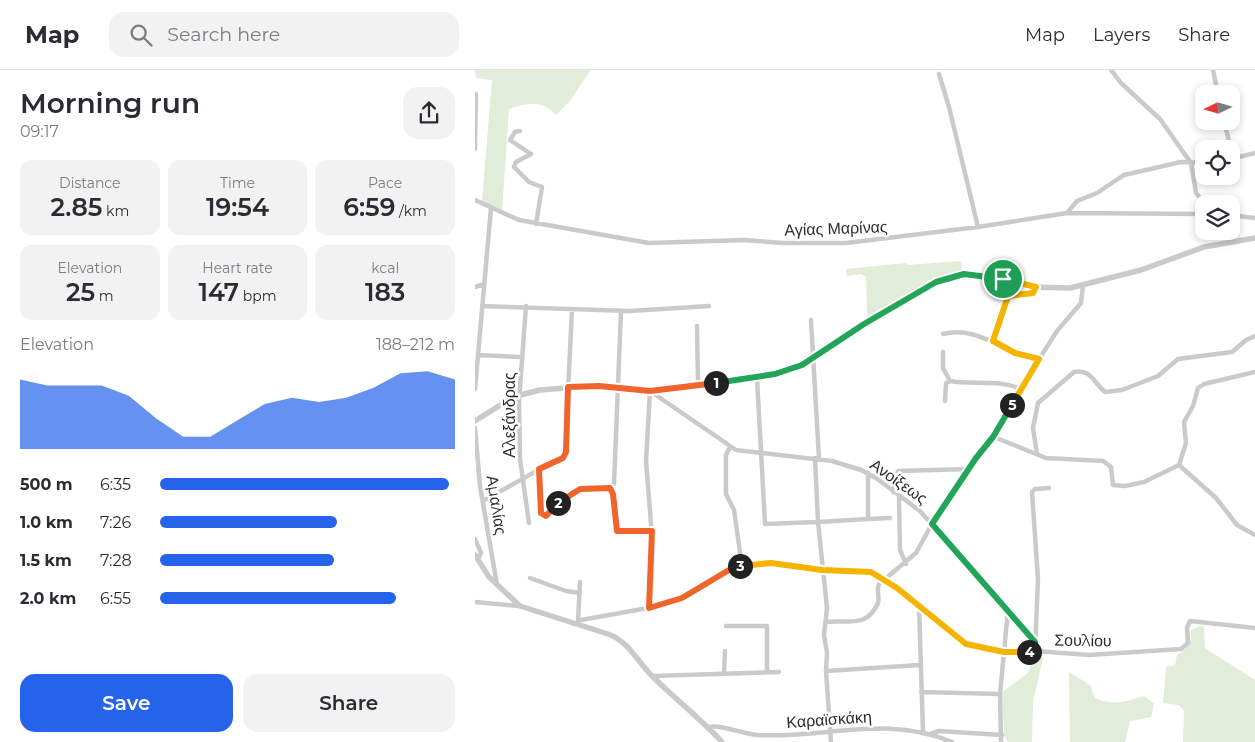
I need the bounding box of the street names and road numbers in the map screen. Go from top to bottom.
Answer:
street label: Αγίας Μαρίνας [784,217,888,240]
street label: Αλεξάνδρας [500,372,519,458]
street label: Ανοίξεως [867,455,931,508]
street label: Αμαλίας [482,474,511,536]
street label: Σουλίου [1054,631,1112,650]
street label: Καραϊσκάκη [786,707,872,732]

